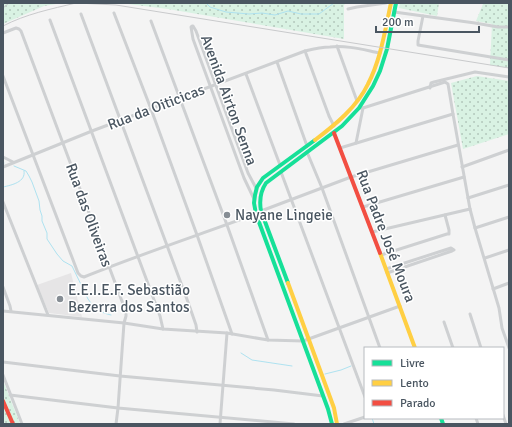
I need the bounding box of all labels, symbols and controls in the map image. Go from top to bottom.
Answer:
scale bar [376,8,479,34]
text: 200 m [382,15,414,30]
street label: Avenida Airton Senna [197,32,261,168]
street label: Rua da Oiticicas [105,80,207,134]
street label: Rua das Oliveiras [62,161,116,270]
street label: Rua Padre José Moura [352,167,420,305]
place label: Nayane Lingeie [235,206,333,224]
marker: Nayane Lingeie [222,210,232,220]
place label: E.E.I.E.F. Sebastião Bezerra dos Santos [68,281,190,316]
marker: E.E.I.E.F. Sebastião Bezerra dos Santos [55,294,65,304]
legend [364,347,504,419]
text: Livre [400,356,425,371]
text: Lento [400,376,429,391]
text: Parado [400,396,436,411]

